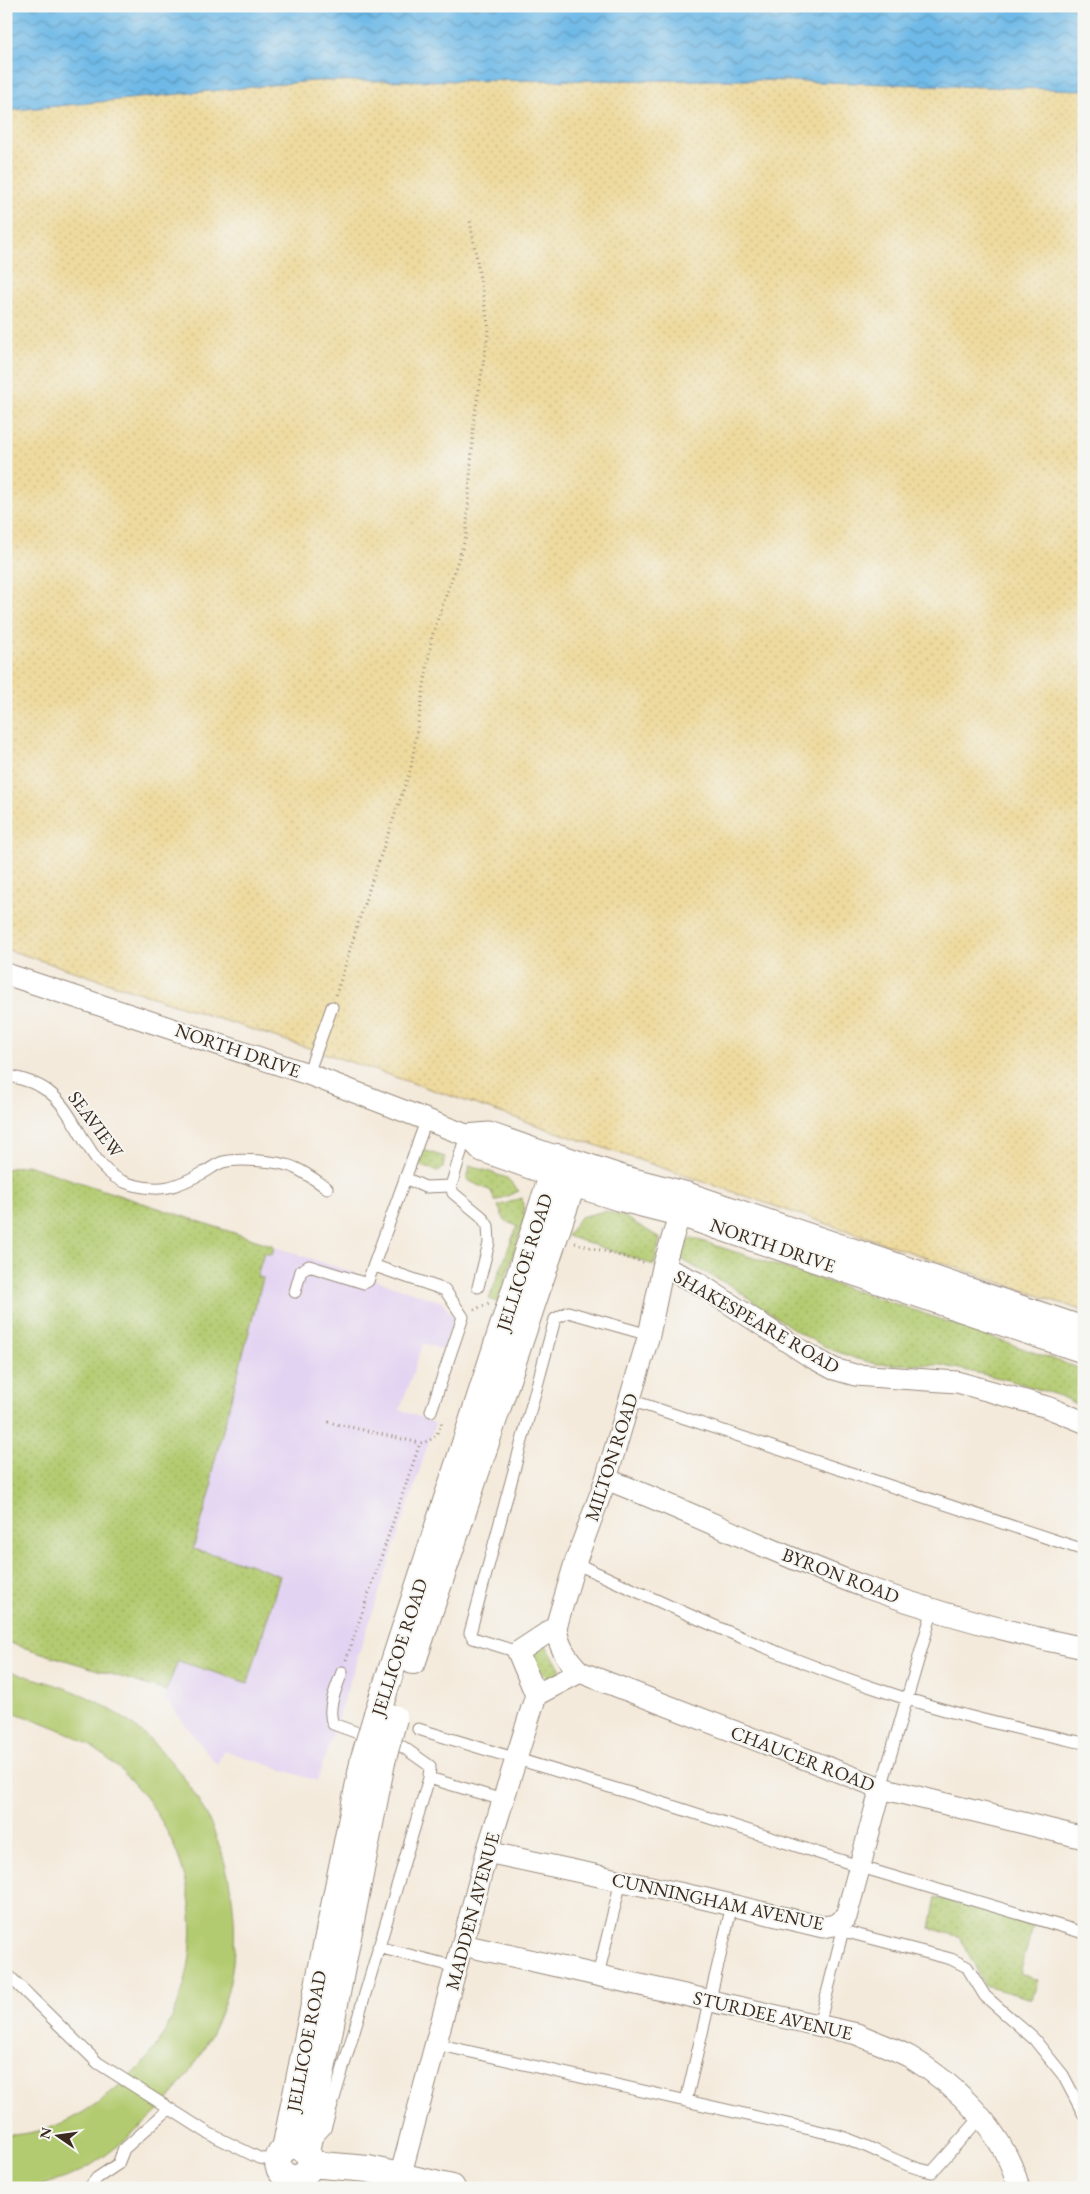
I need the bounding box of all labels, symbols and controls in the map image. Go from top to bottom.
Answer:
street label: NORTH DRIVE [172,1017,304,1084]
street label: SEAVIEW [62,1086,129,1163]
street label: JELLICOE ROAD [490,1190,559,1336]
street label: NORTH DRIVE [707,1212,839,1279]
street label: SHAKESPEARE ROAD [669,1264,844,1379]
street label: MILTON ROAD [579,1390,644,1524]
street label: BYRON ROAD [779,1542,903,1609]
street label: JELLICOE ROAD [365,1575,434,1721]
street label: CHAUCER ROAD [727,1719,879,1797]
street label: MADDEN AVENUE [439,1829,506,1993]
street label: CUNNINGHAM AVENUE [610,1867,826,1936]
street label: JELLICOE ROAD [280,1968,332,2116]
street label: STURDEE AVENUE [691,1985,855,2046]
north arrow [32,2112,82,2162]
text: N [35,2125,56,2141]

